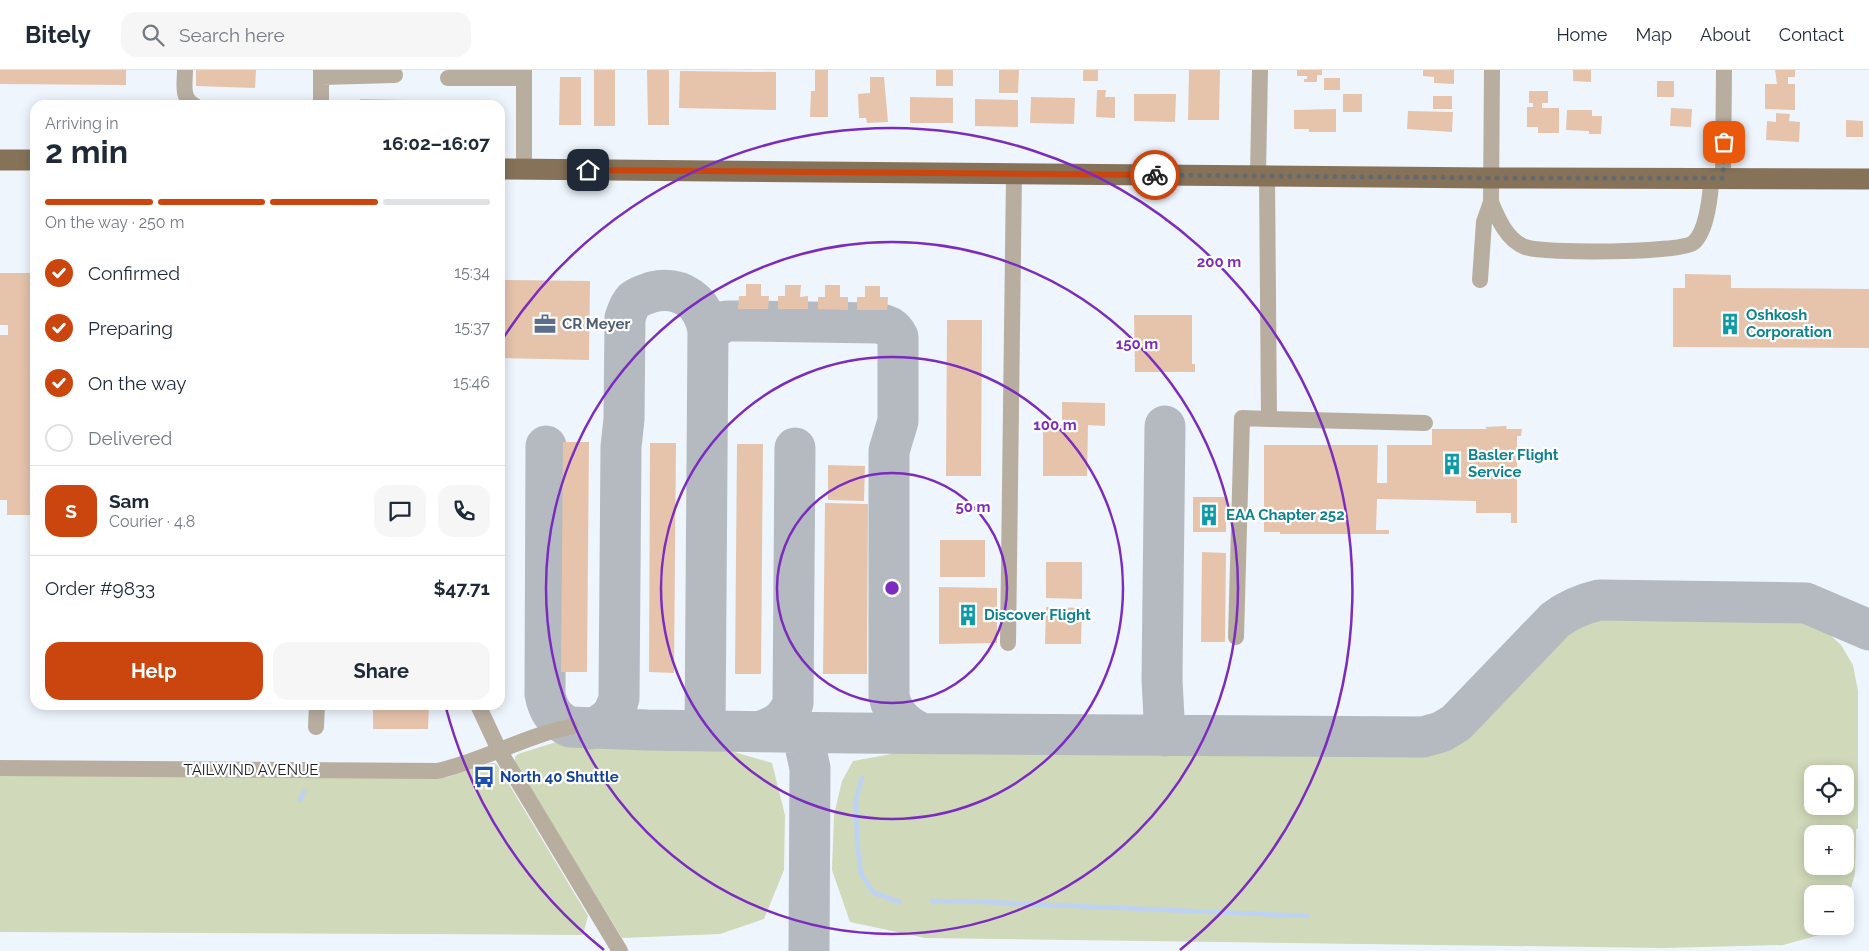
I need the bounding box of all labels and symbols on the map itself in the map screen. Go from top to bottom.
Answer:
pin [1703,121,1745,163]
pin [567,149,609,191]
courier [1130,150,1180,200]
text: 200 m [1197,253,1241,271]
place label: Oshkosh Corporation [1746,306,1832,341]
office icon: CR Meyer [532,311,558,337]
building icon: Oshkosh Corporation [1717,311,1743,337]
place label: CR Meyer [562,315,630,333]
text: 150 m [1116,335,1158,353]
text: 100 m [1033,416,1077,434]
place label: Basler Flight Service [1468,446,1559,481]
building icon: Basler Flight Service [1439,451,1465,477]
text: 50 m [955,498,991,516]
building icon: EAA Chapter 252 [1196,502,1222,528]
place label: EAA Chapter 252 [1226,506,1345,524]
centre of rings [883,579,901,597]
building icon: Discover Flight [955,602,981,628]
place label: Discover Flight [984,606,1091,624]
street label: TAILWIND AVENUE [184,761,318,779]
bus stop icon: North 40 Shuttle [471,764,497,790]
place label: North 40 Shuttle [500,768,619,786]

